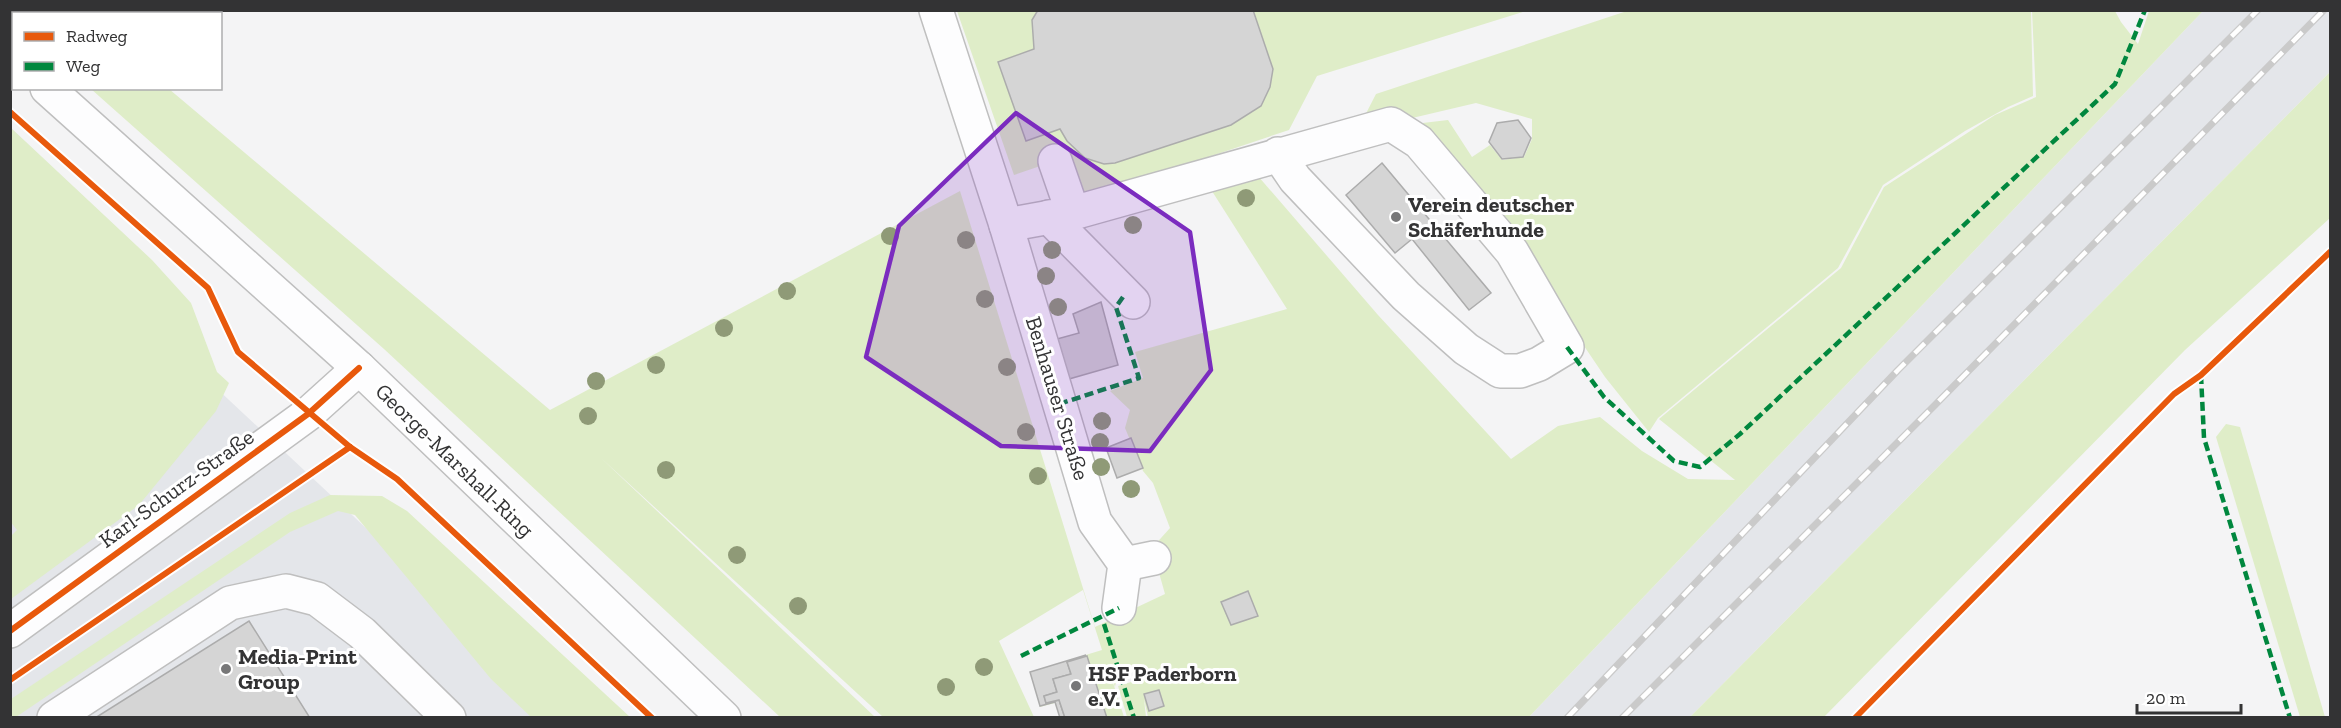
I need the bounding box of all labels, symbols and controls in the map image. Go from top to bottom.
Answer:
legend [12,12,222,90]
text: Radweg [66,25,128,47]
text: Weg [66,55,100,77]
place label: Verein deutscher Schäferhunde [1408,191,1575,243]
marker: Verein deutscher Schäferhunde [1389,210,1403,224]
street label: Benhauser Straße [1020,313,1095,483]
street label: George-Marshall-Ring [370,378,540,543]
street label: Karl-Schurz-Straße [94,423,259,554]
place label: Media‑Print Group [238,643,357,695]
place label: HSF Paderborn e.V. [1088,660,1237,712]
marker: Media‑Print Group [219,662,233,676]
scale bar [2137,677,2240,715]
marker: HSF Paderborn e.V. [1069,679,1083,693]
text: 20 m [2146,687,2186,709]

